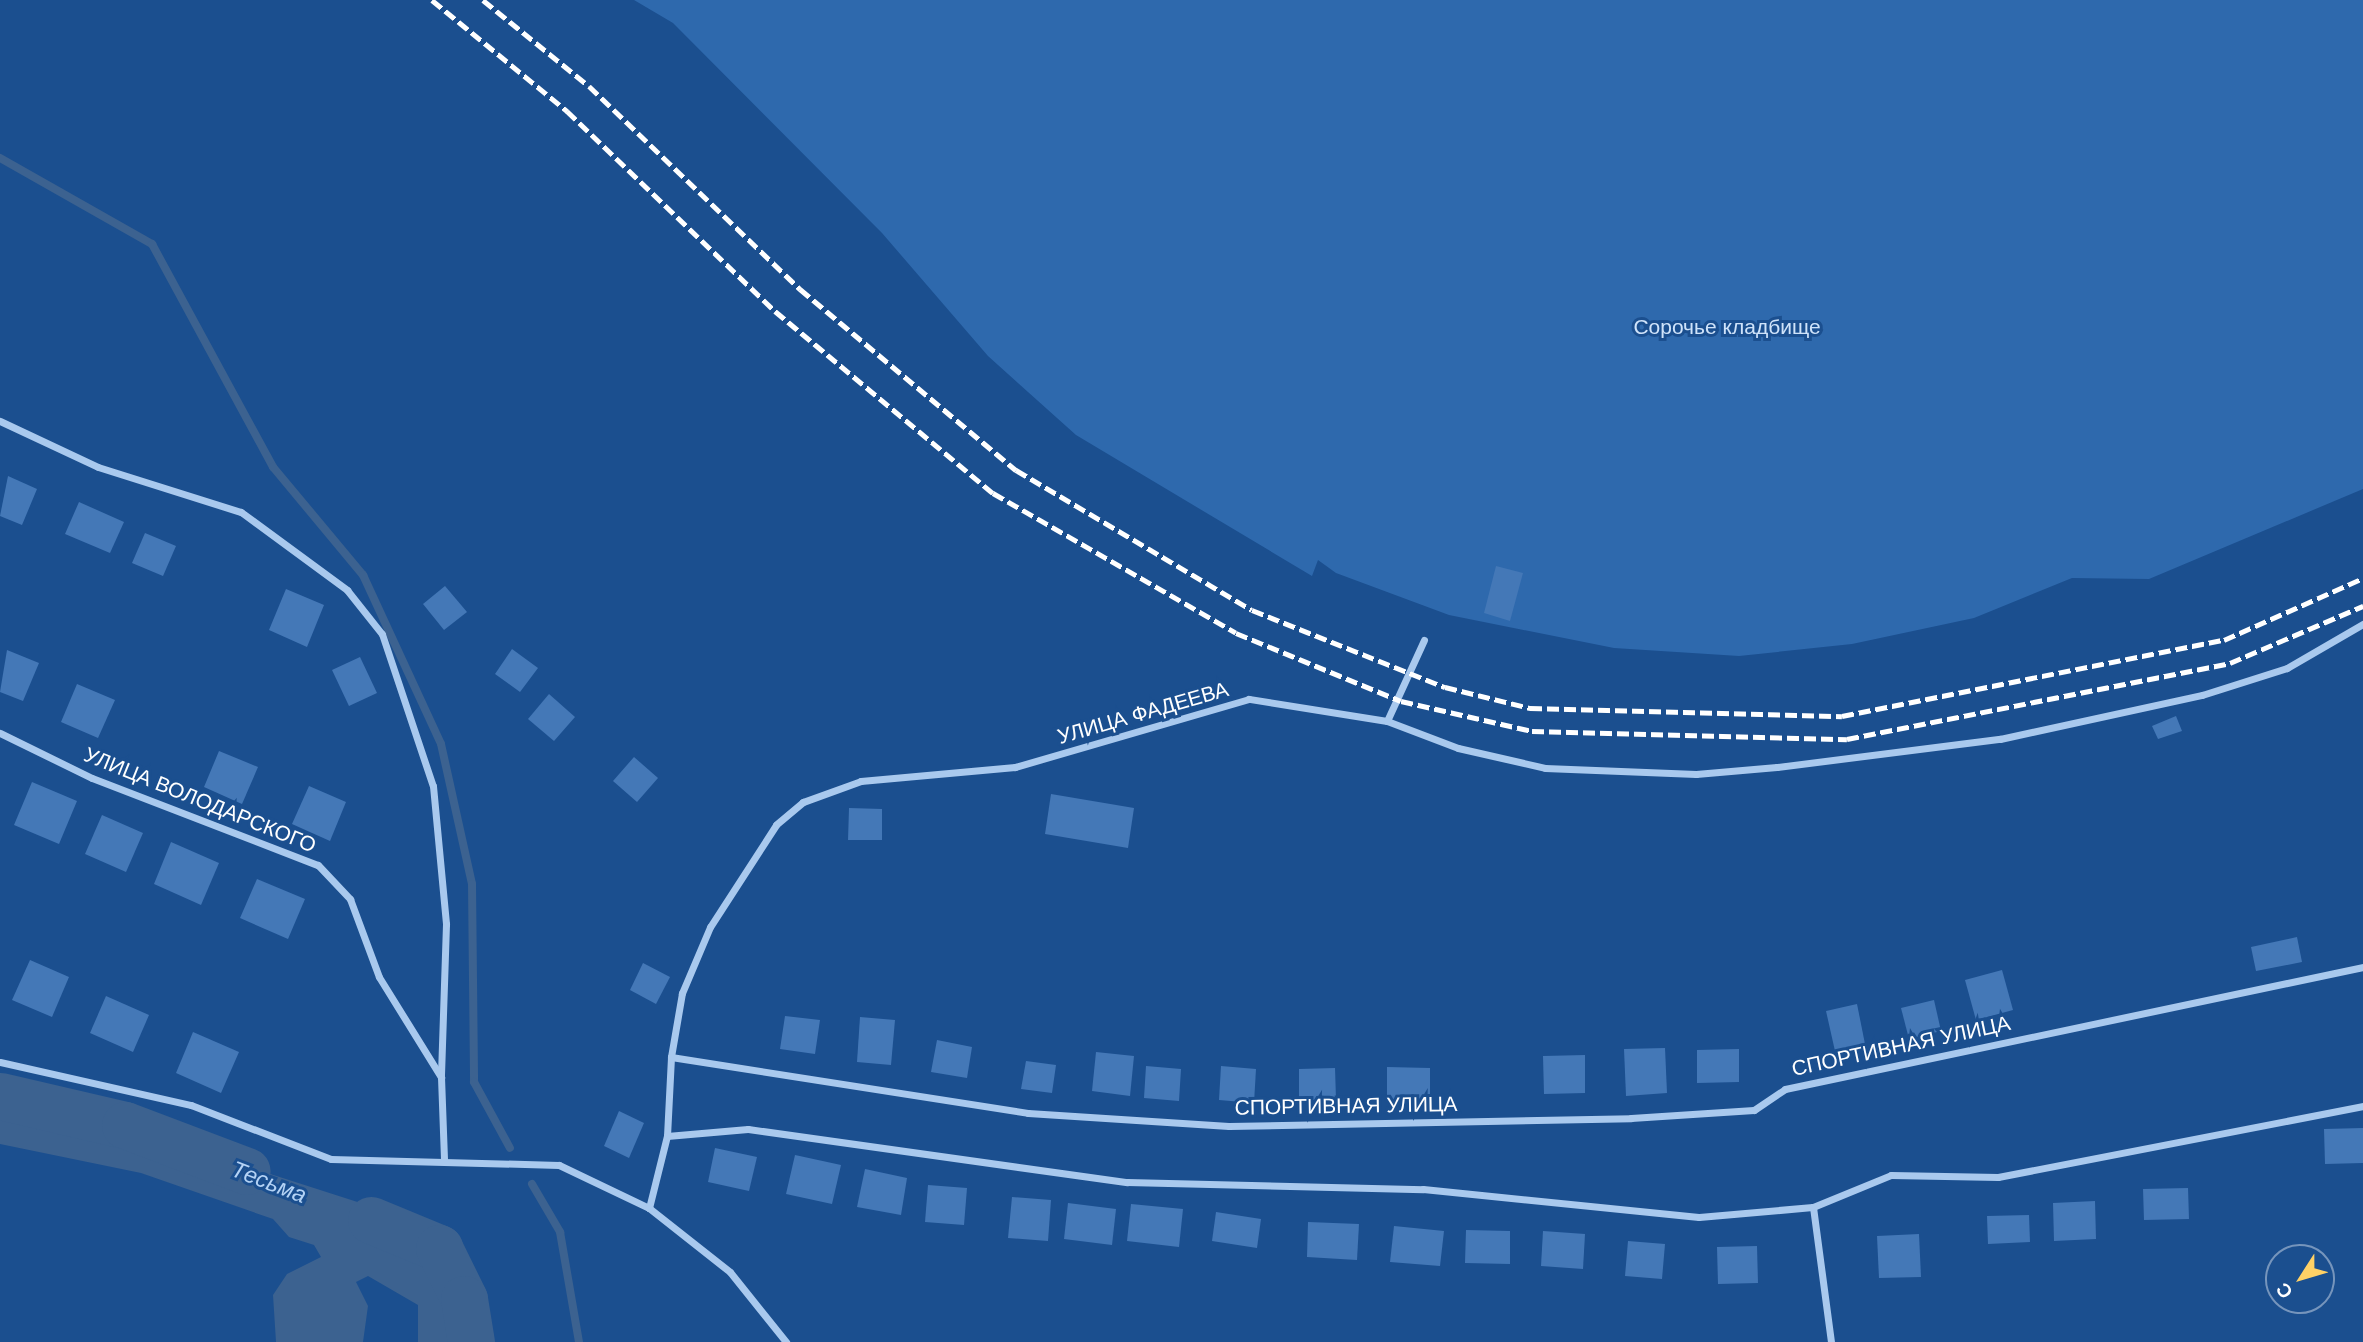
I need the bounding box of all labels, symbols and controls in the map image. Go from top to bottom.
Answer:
park label: Сорочье кладбище [1633,314,1821,340]
street label: УЛИЦА ФАДЕЕВА [1055,677,1231,749]
street label: УЛИЦА ВОЛОДАРСКОГО [80,742,320,858]
street label: СПОРТИВНАЯ УЛИЦА [1789,1011,2013,1081]
street label: СПОРТИВНАЯ УЛИЦА [1234,1091,1458,1121]
water label: Тесьма [228,1155,310,1209]
north arrow [2265,1244,2335,1314]
text: С [2272,1279,2297,1303]

